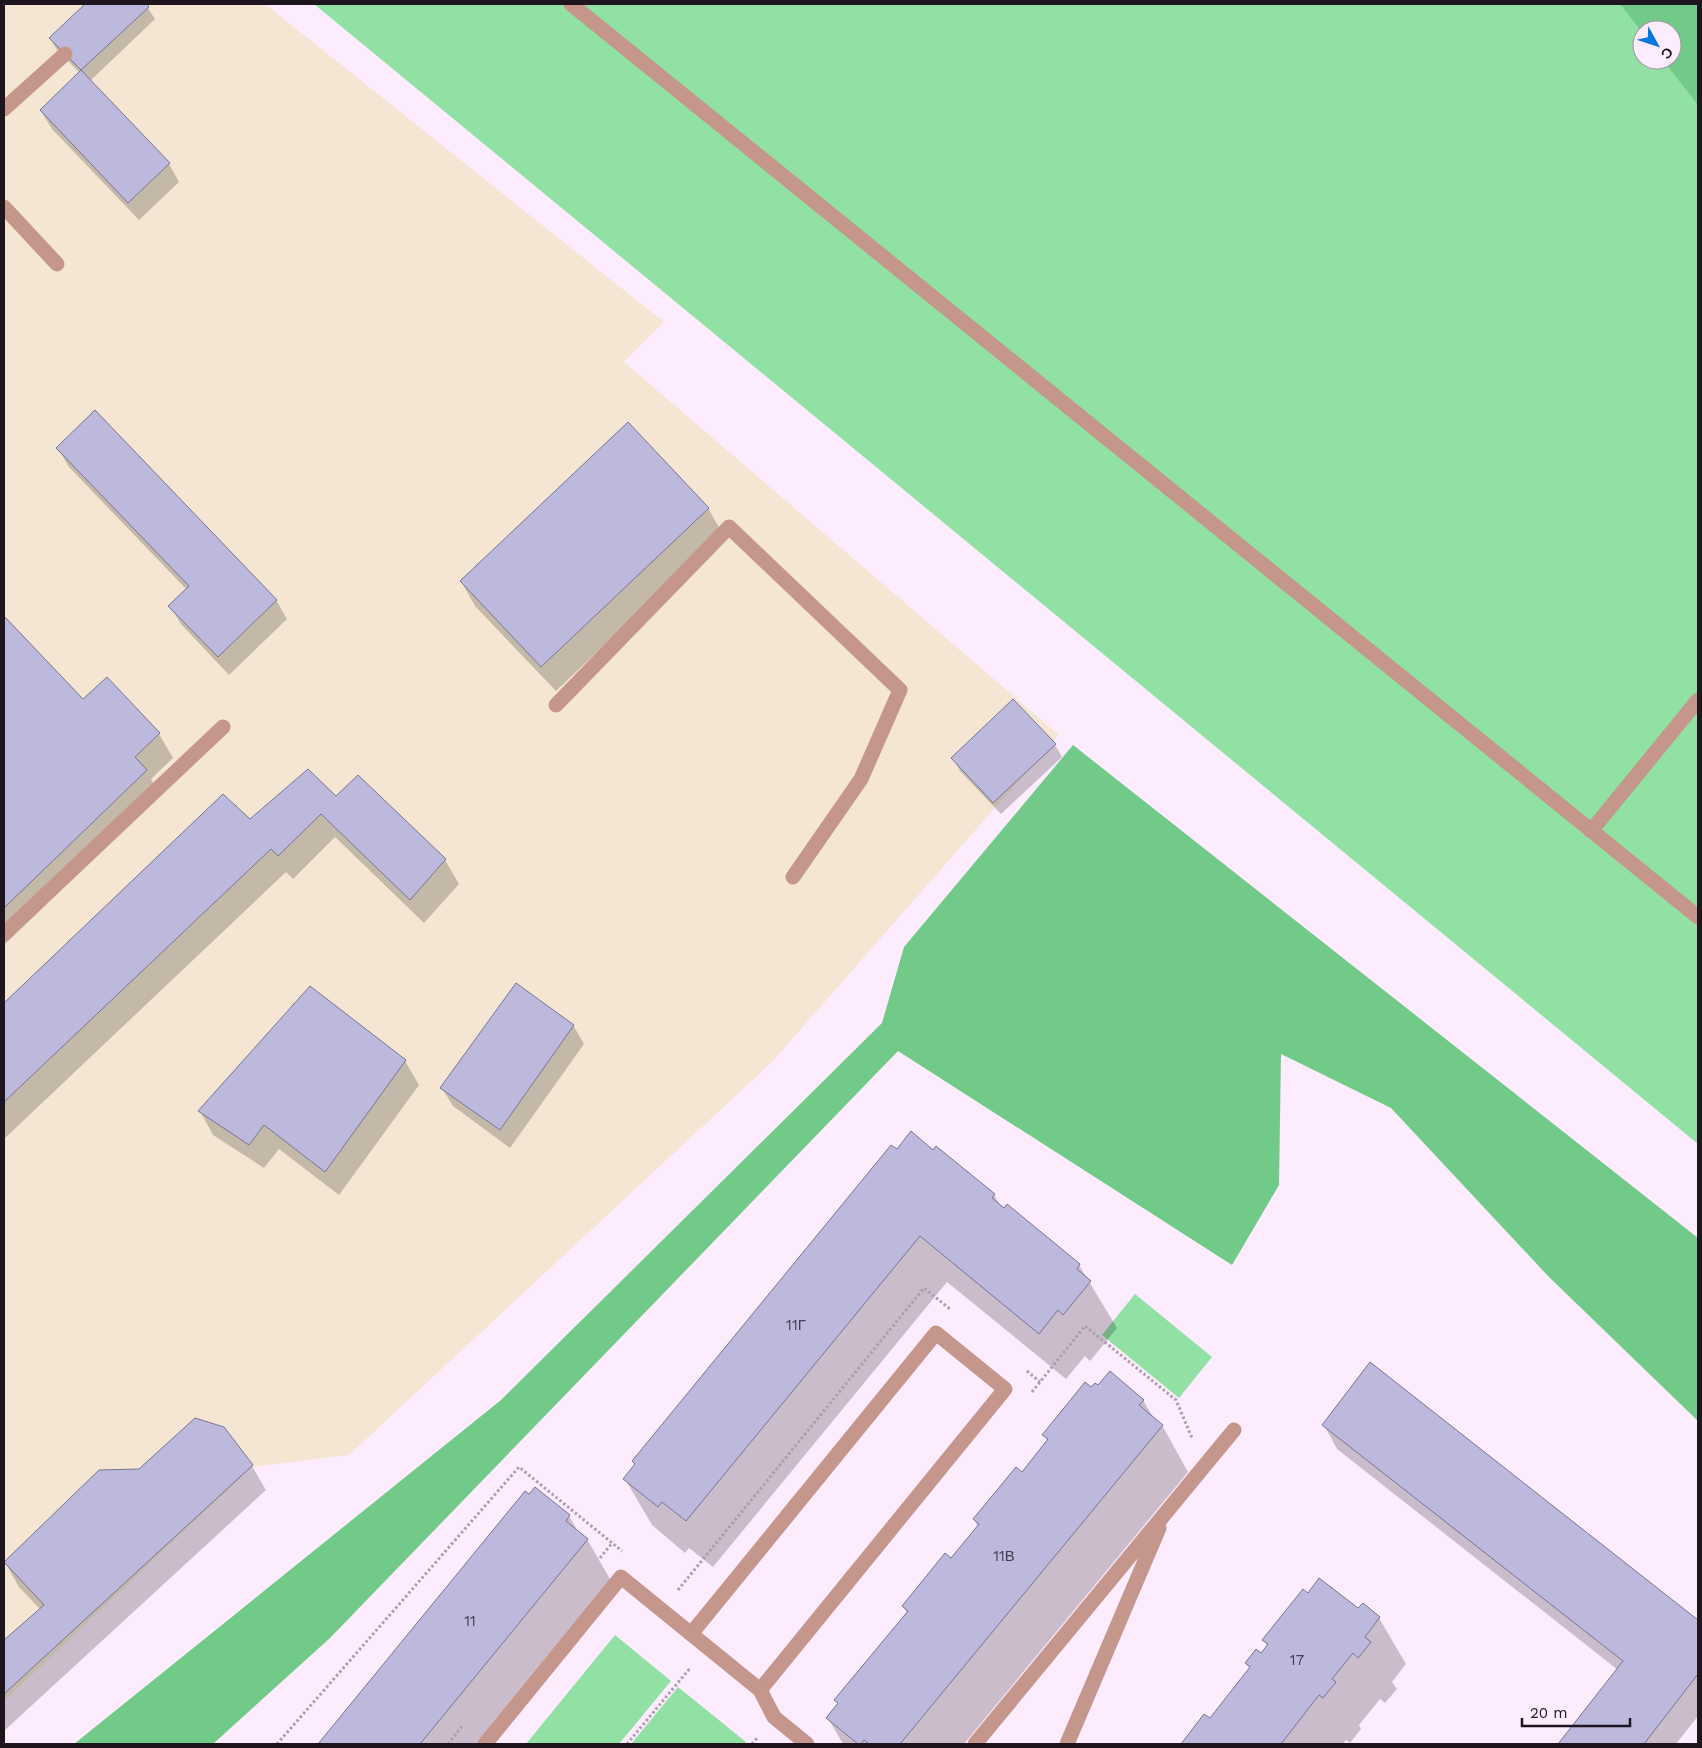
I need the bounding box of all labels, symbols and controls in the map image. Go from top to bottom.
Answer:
north arrow [1632,20,1682,70]
text: С [1658,44,1676,62]
house number: 11Г [786,1316,806,1334]
house number: 11В [993,1547,1015,1565]
house number: 11 [464,1612,476,1630]
house number: 17 [1290,1651,1304,1669]
scale bar [1522,1696,1630,1728]
text: 20 m [1530,1704,1568,1722]

